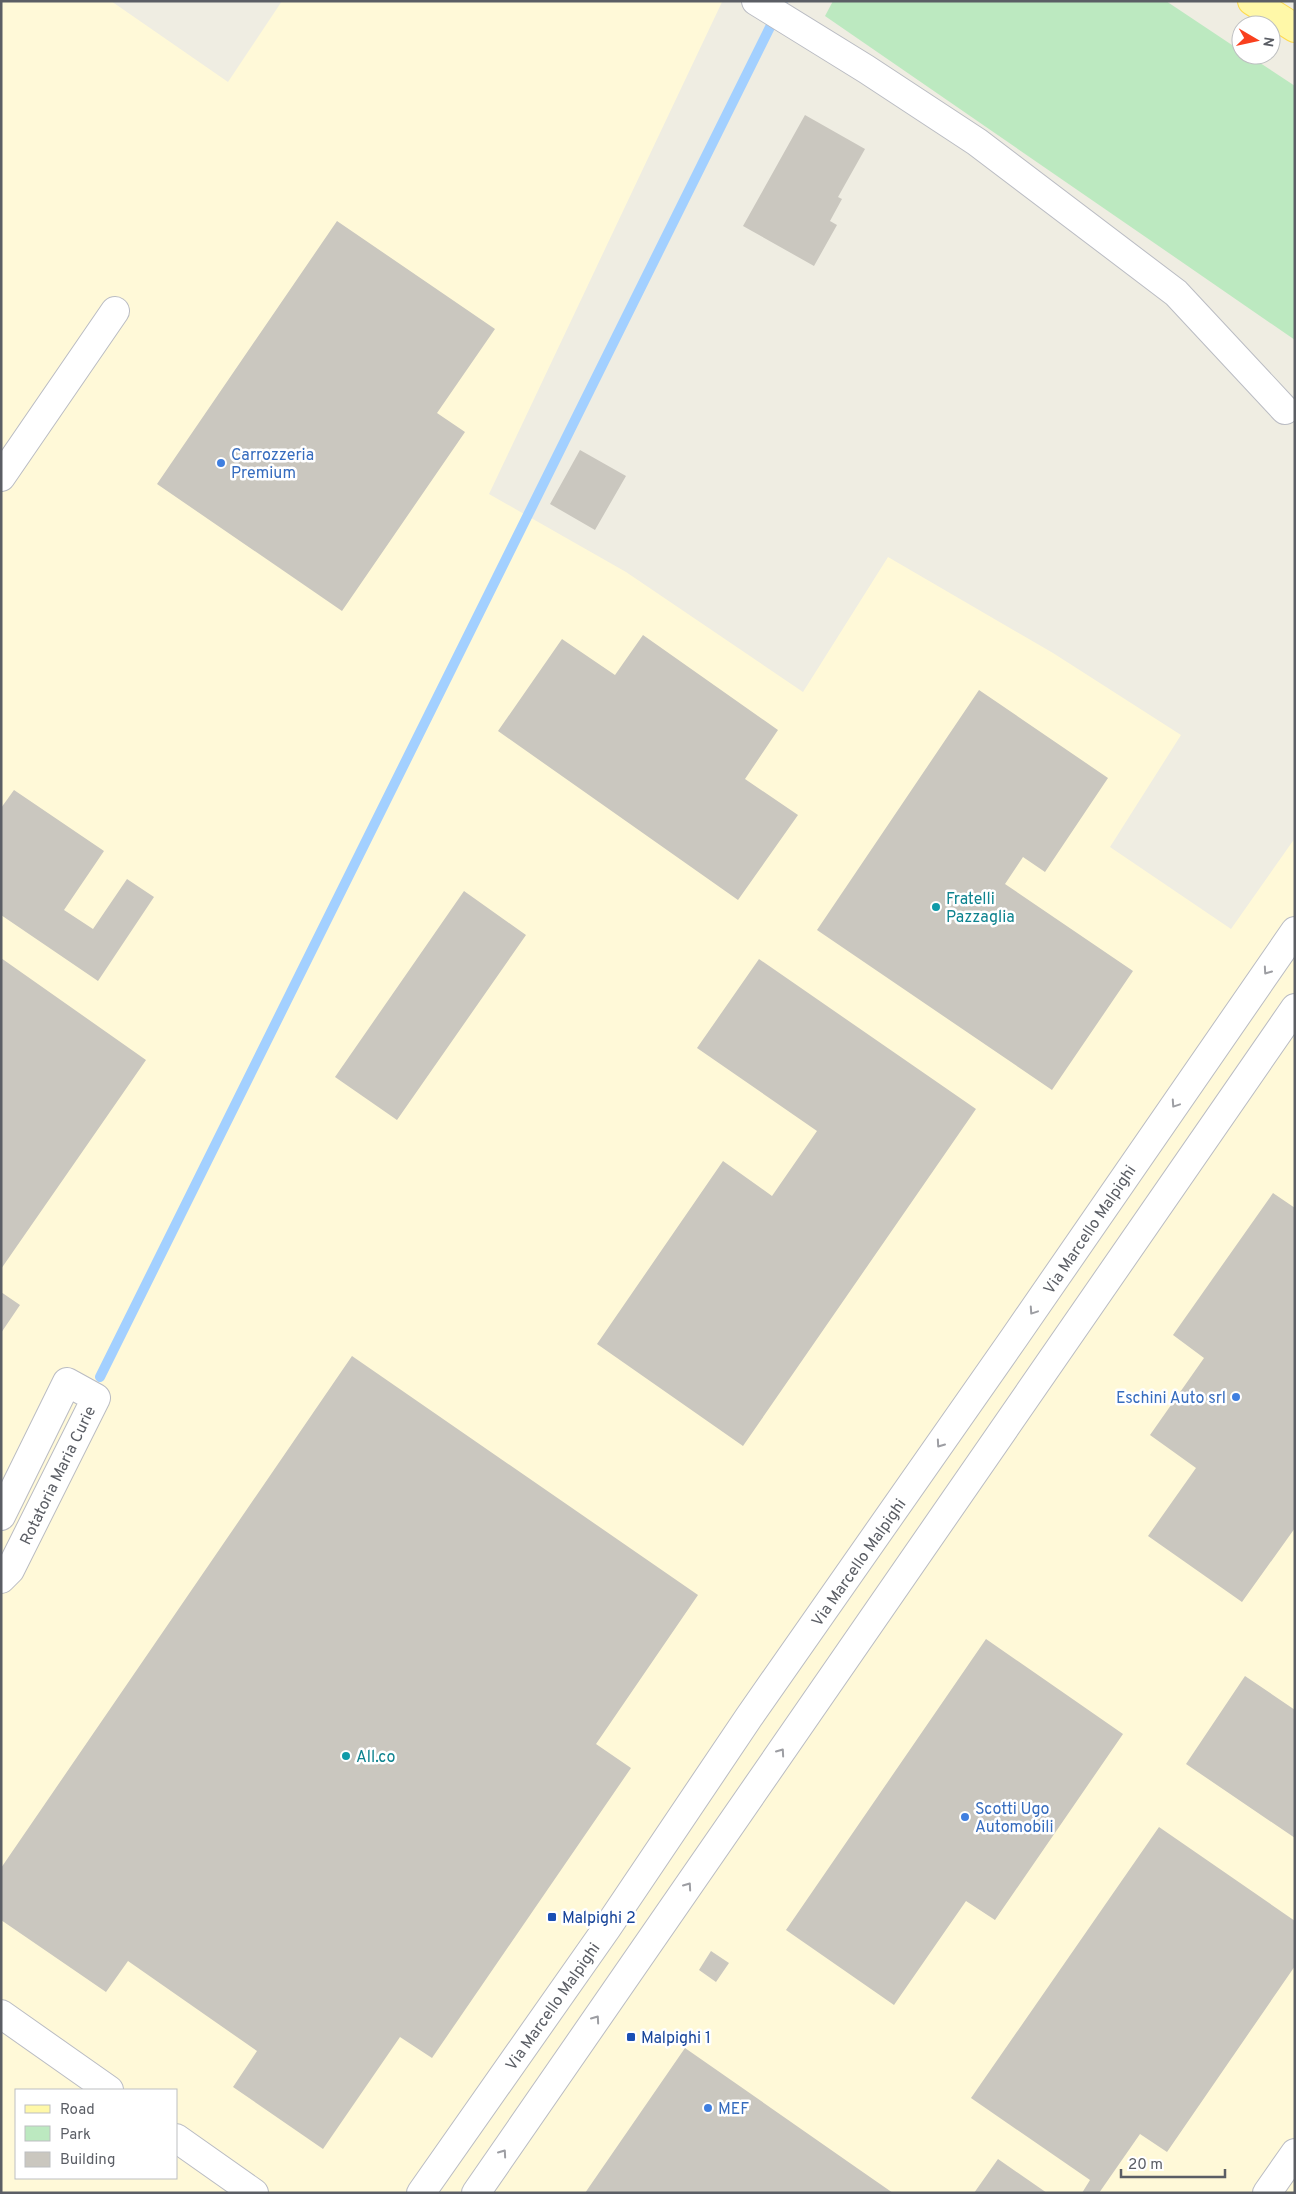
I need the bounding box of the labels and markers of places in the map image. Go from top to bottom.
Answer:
place label: Carrozzeria Premium [231,446,314,484]
marker: Carrozzeria Premium [215,457,227,469]
place label: Fratelli Pazzaglia [946,890,1015,928]
marker: Fratelli Pazzaglia [930,901,942,913]
place label: Eschini Auto srl [1116,1389,1226,1409]
marker: Eschini Auto srl [1230,1391,1242,1403]
place label: All.co [356,1748,395,1768]
marker: All.co [340,1750,352,1762]
place label: Scotti Ugo Automobili [975,1800,1054,1838]
marker: Scotti Ugo Automobili [959,1811,971,1823]
place label: Malpighi 2 [562,1909,636,1929]
marker: Malpighi 2 [546,1911,558,1923]
place label: Malpighi 1 [641,2029,711,2049]
marker: Malpighi 1 [625,2031,637,2043]
place label: MEF [718,2100,749,2120]
marker: MEF [702,2102,714,2114]

